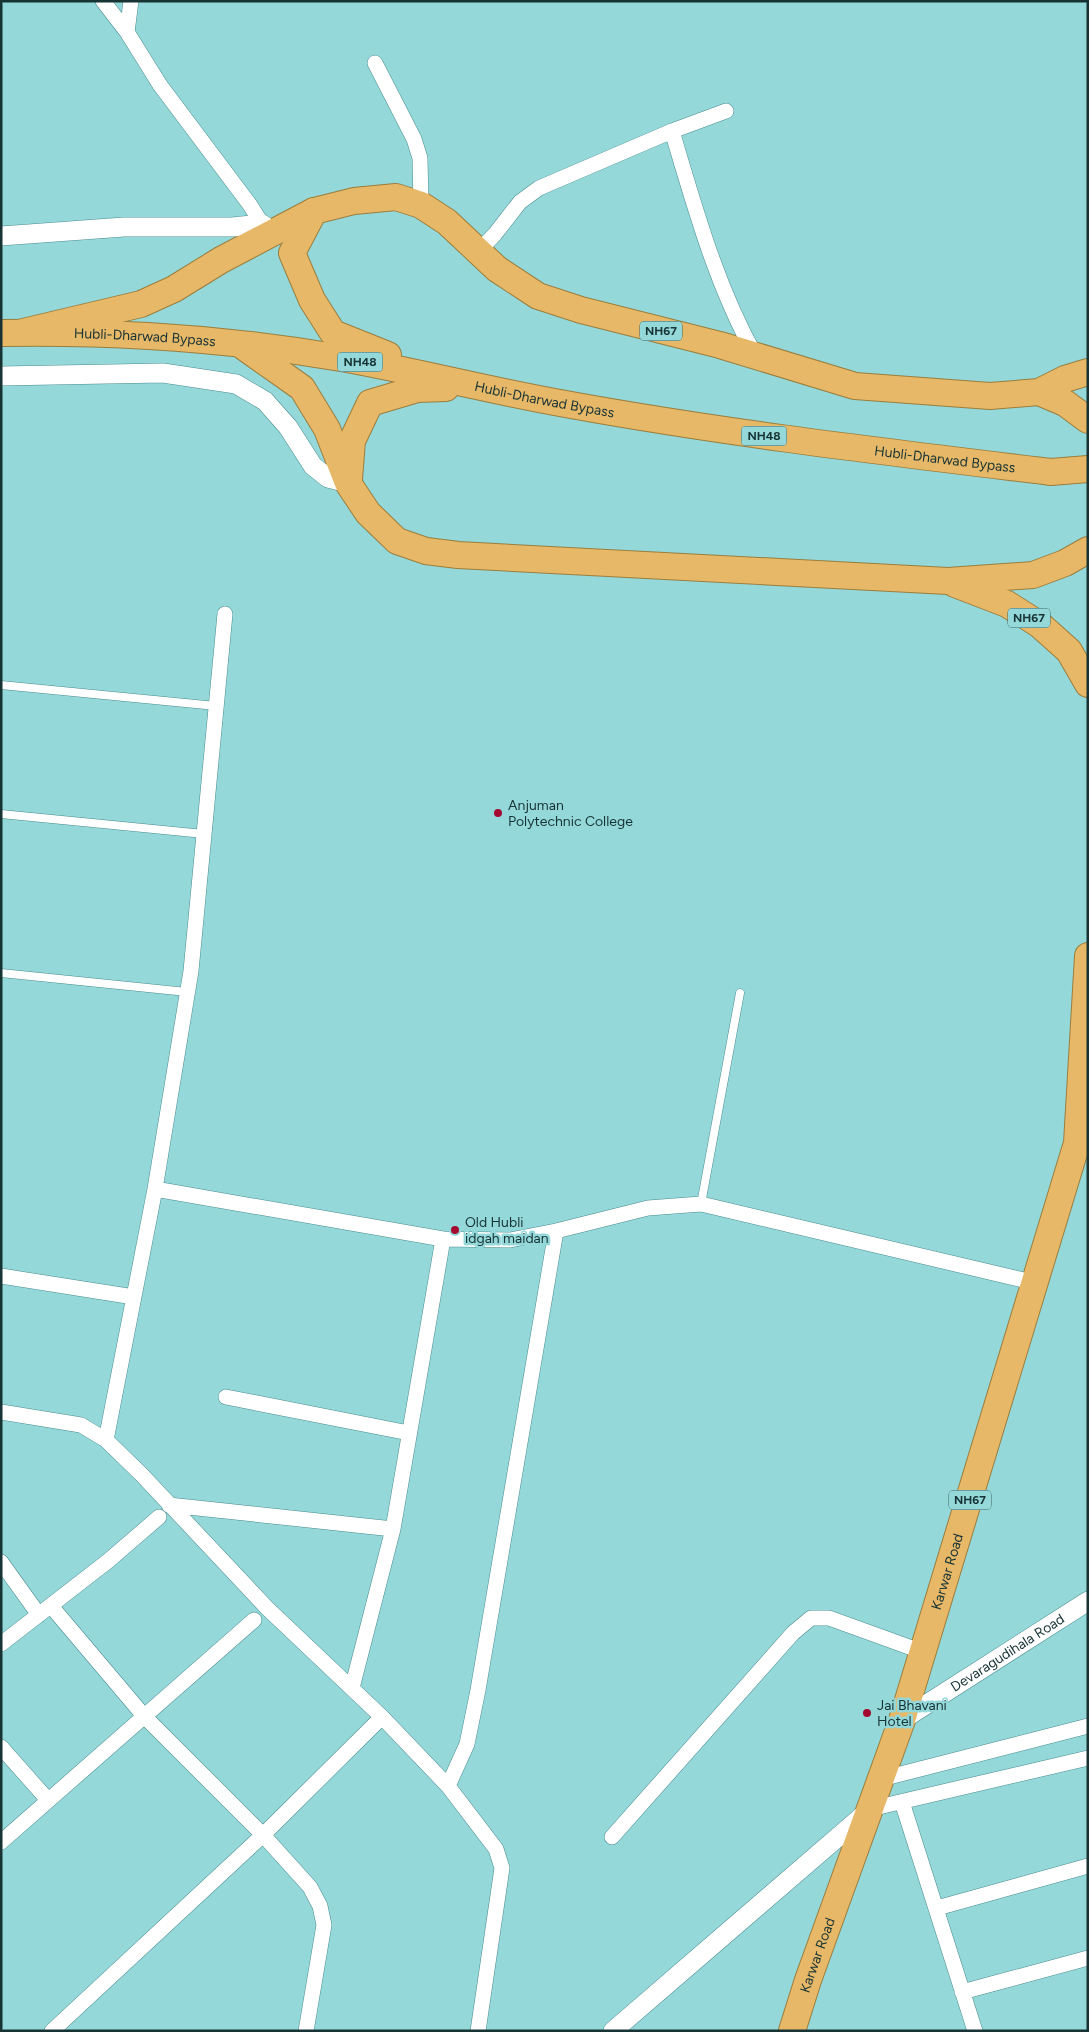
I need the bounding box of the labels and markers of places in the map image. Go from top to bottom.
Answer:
place label: Anjuman Polytechnic College [508,797,633,830]
marker: Anjuman Polytechnic College [492,807,504,819]
place label: Old Hubli idgah maidan [465,1214,549,1247]
marker: Old Hubli idgah maidan [449,1224,461,1236]
place label: Jai Bhavani Hotel [877,1697,947,1730]
marker: Jai Bhavani Hotel [861,1707,873,1719]

